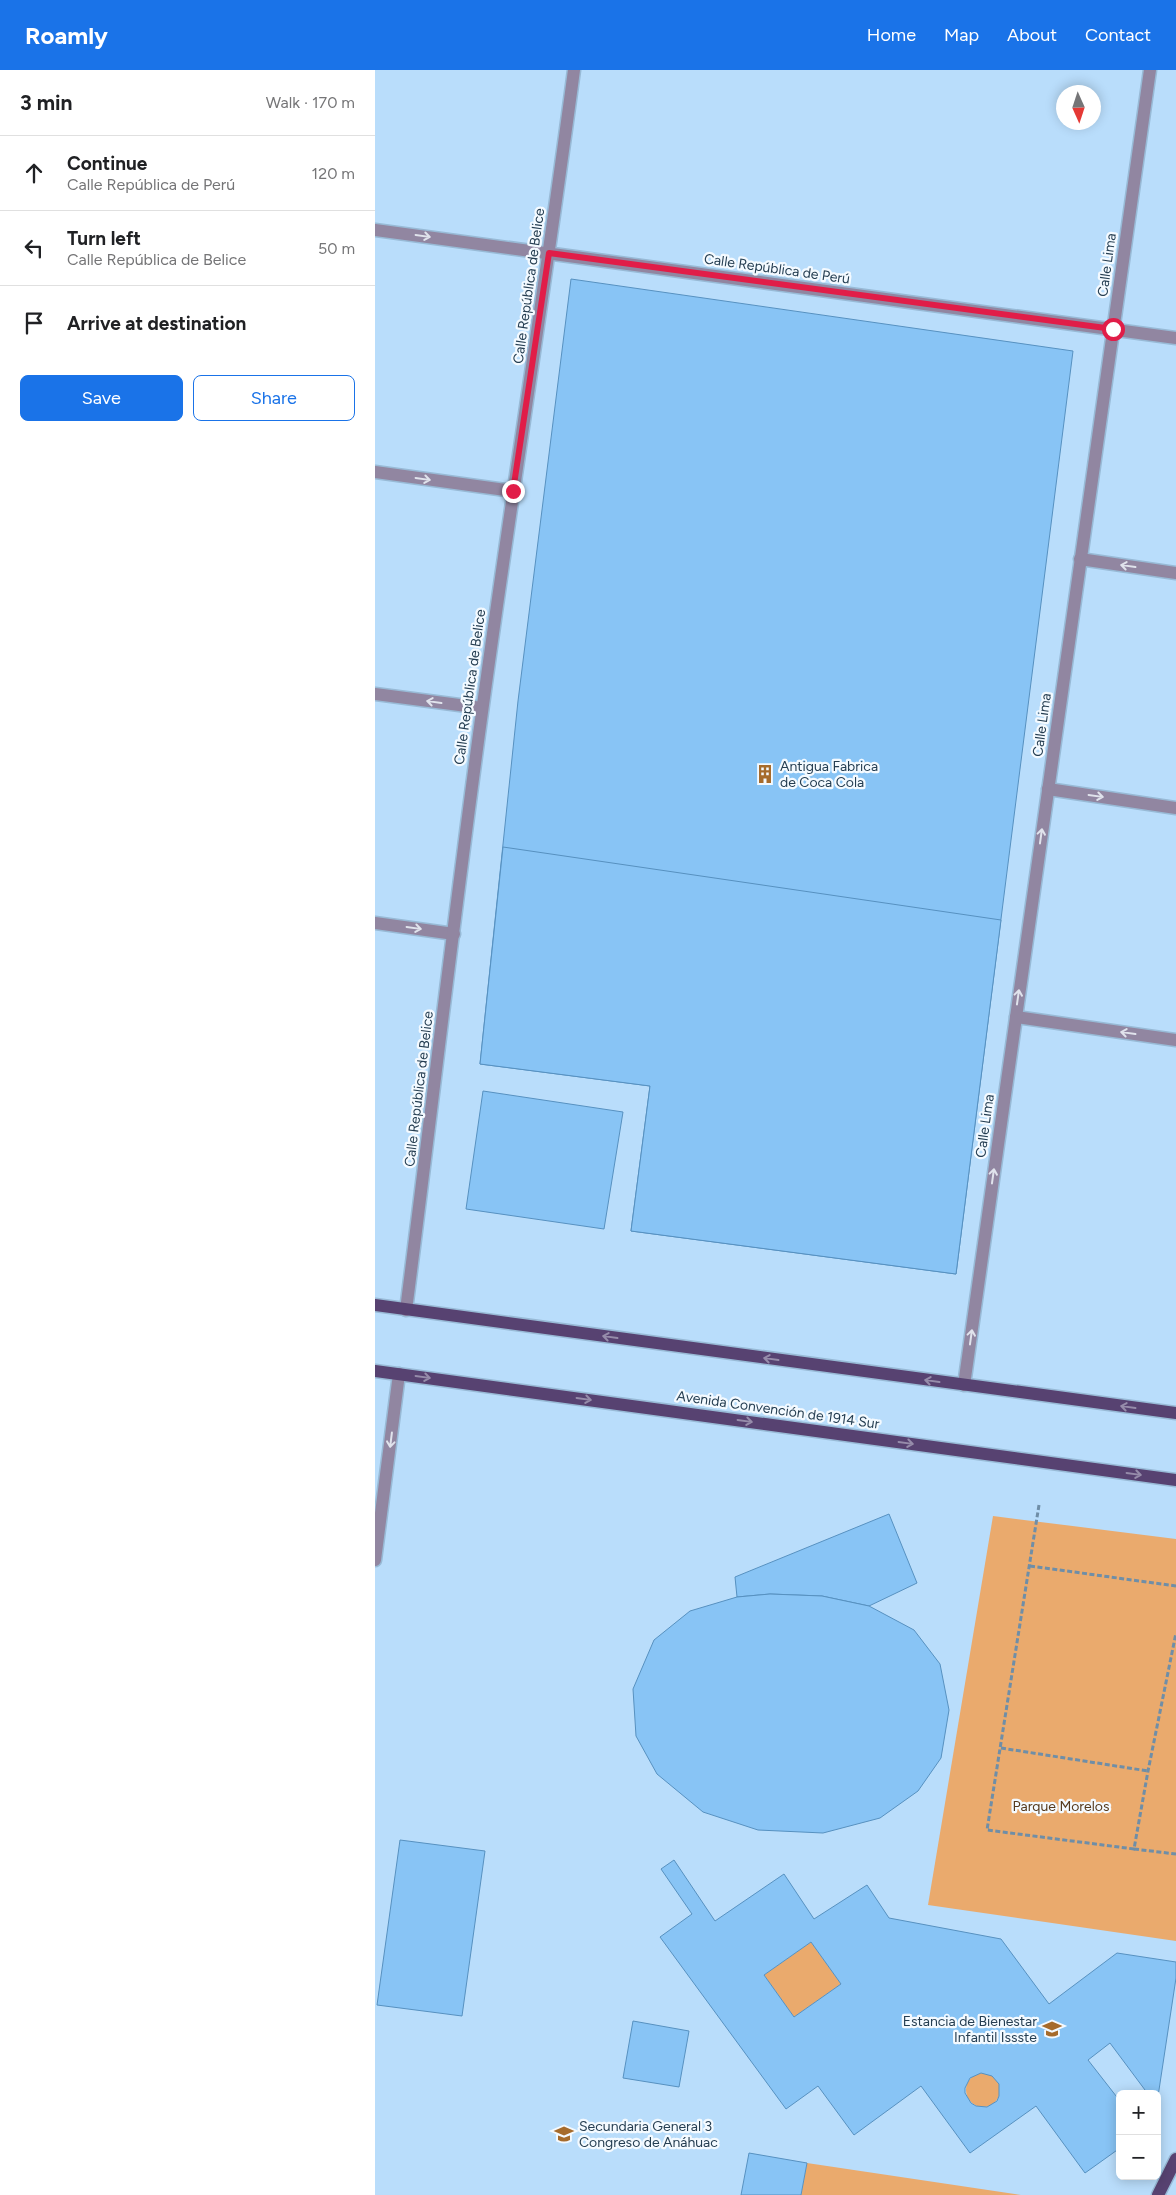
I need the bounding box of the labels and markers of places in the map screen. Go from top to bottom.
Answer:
place label: Antigua Fabrica de Coca Cola [780,758,878,791]
building icon: Antigua Fabrica de Coca Cola [754,763,776,785]
place label: Estancia de Bienestar Infantil Issste [903,2013,1037,2046]
school or university icon: Estancia de Bienestar Infantil Issste [1041,2018,1063,2040]
place label: Secundaria General 3 Congreso de Anáhuac [579,2118,718,2151]
school or university icon: Secundaria General 3 Congreso de Anáhuac [553,2123,575,2145]

